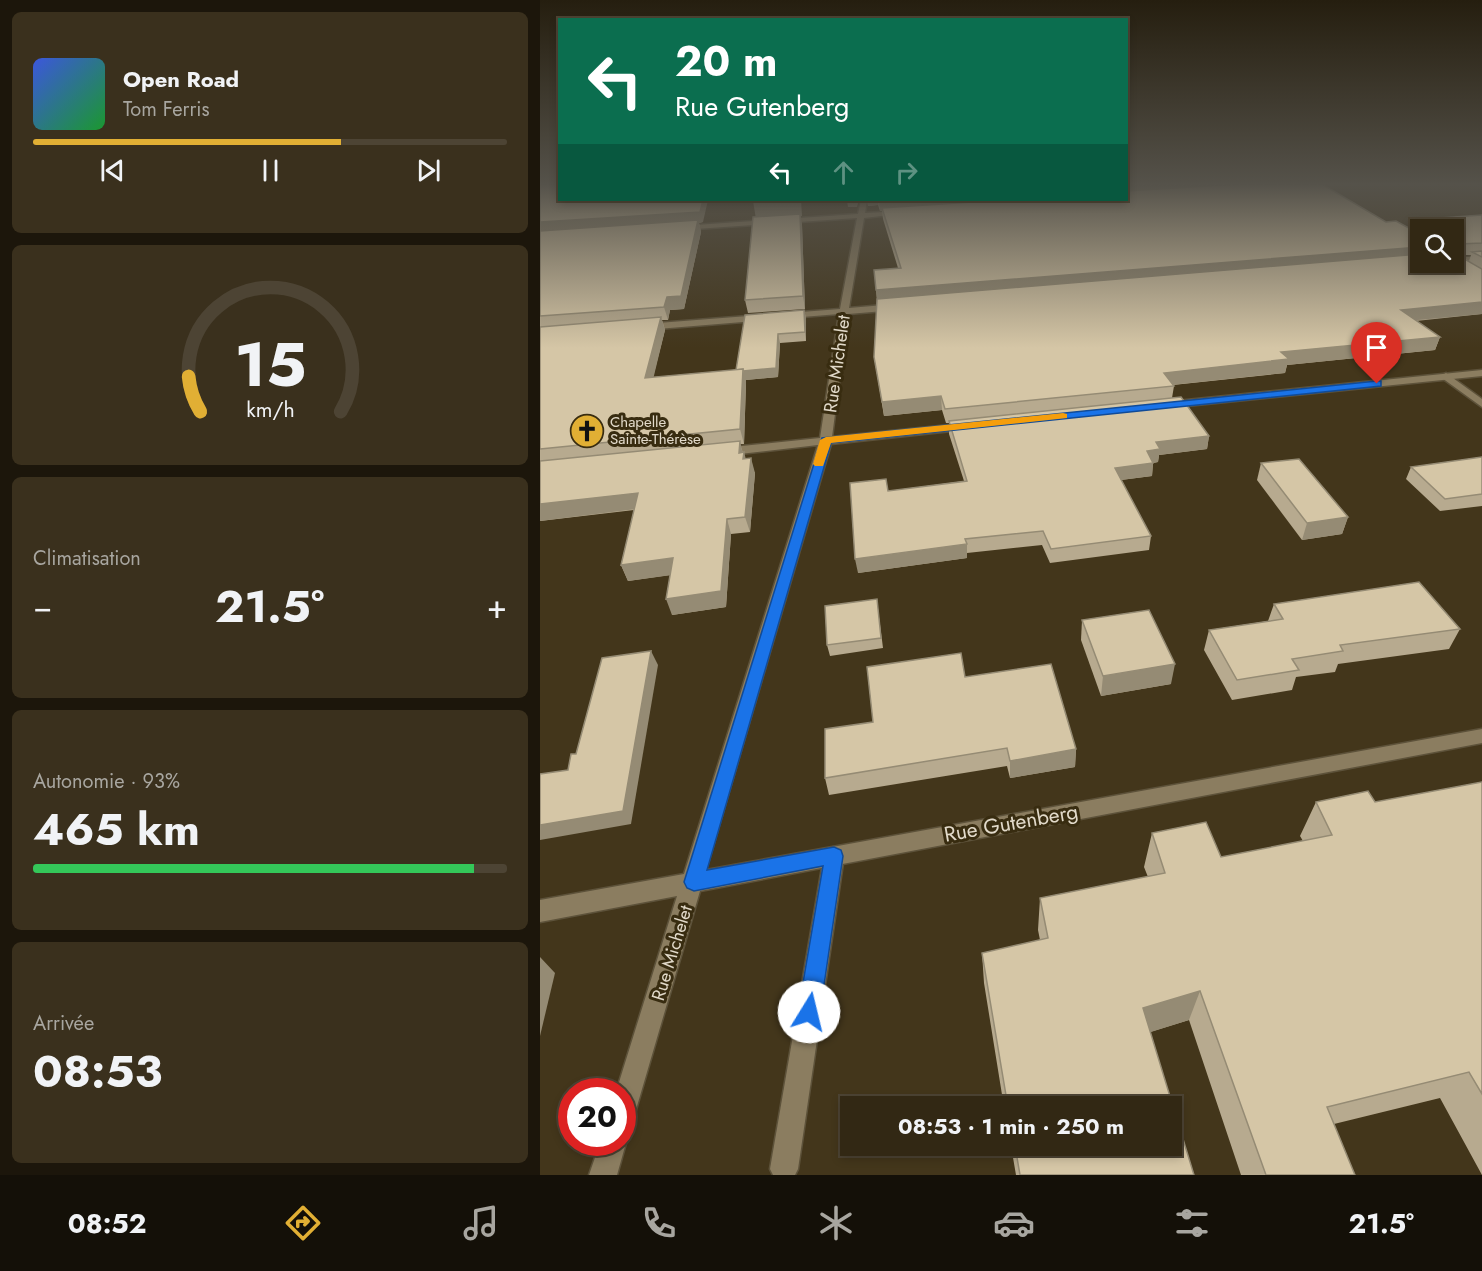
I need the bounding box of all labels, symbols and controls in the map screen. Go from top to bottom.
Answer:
text: 20 m [675,31,777,92]
icon: left [576,42,654,120]
text: Open Road [123,63,239,95]
text: Rue Gutenberg [675,87,850,126]
text: Tom Ferris [123,95,210,124]
icon: previous [96,154,129,187]
icon: pause [254,154,287,187]
icon: next [412,154,445,187]
icon: left [764,156,797,189]
icon: ahead [827,156,860,189]
icon: right [890,156,923,189]
map controls [1410,219,1464,273]
button: search [1410,219,1464,273]
street label: Rue Michelet [817,313,857,415]
text: 15 [234,319,306,409]
pin [1351,322,1402,384]
icon: arrive [1360,331,1393,364]
text: km/h [246,394,294,425]
place label: Chapelle Sainte-Thérèse [610,411,701,450]
church icon: Chapelle Sainte-Thérèse [569,413,605,449]
text: Climatisation [33,544,141,573]
text: 21.5° [215,574,324,639]
text: − [33,583,52,630]
text: + [487,583,507,630]
text: Autonomie · 93% [33,767,180,796]
street label: Rue Gutenberg [942,796,1080,850]
text: 465 km [33,797,200,862]
street label: Rue Michelet [645,901,699,1004]
position arrow [777,980,841,1044]
text: Arrivée [33,1009,94,1038]
text: 08:53 [33,1039,162,1104]
speed limit sign: 20 [558,1078,636,1156]
text: 08:53 · 1 min · 250 m [898,1110,1124,1142]
icon: directions [282,1202,324,1244]
icon: music [460,1202,502,1244]
icon: phone [638,1202,680,1244]
icon: climate [815,1202,857,1244]
icon: car [993,1202,1035,1244]
icon: filters [1171,1202,1213,1244]
text: 08:52 [68,1204,146,1243]
text: 21.5° [1349,1204,1414,1243]

